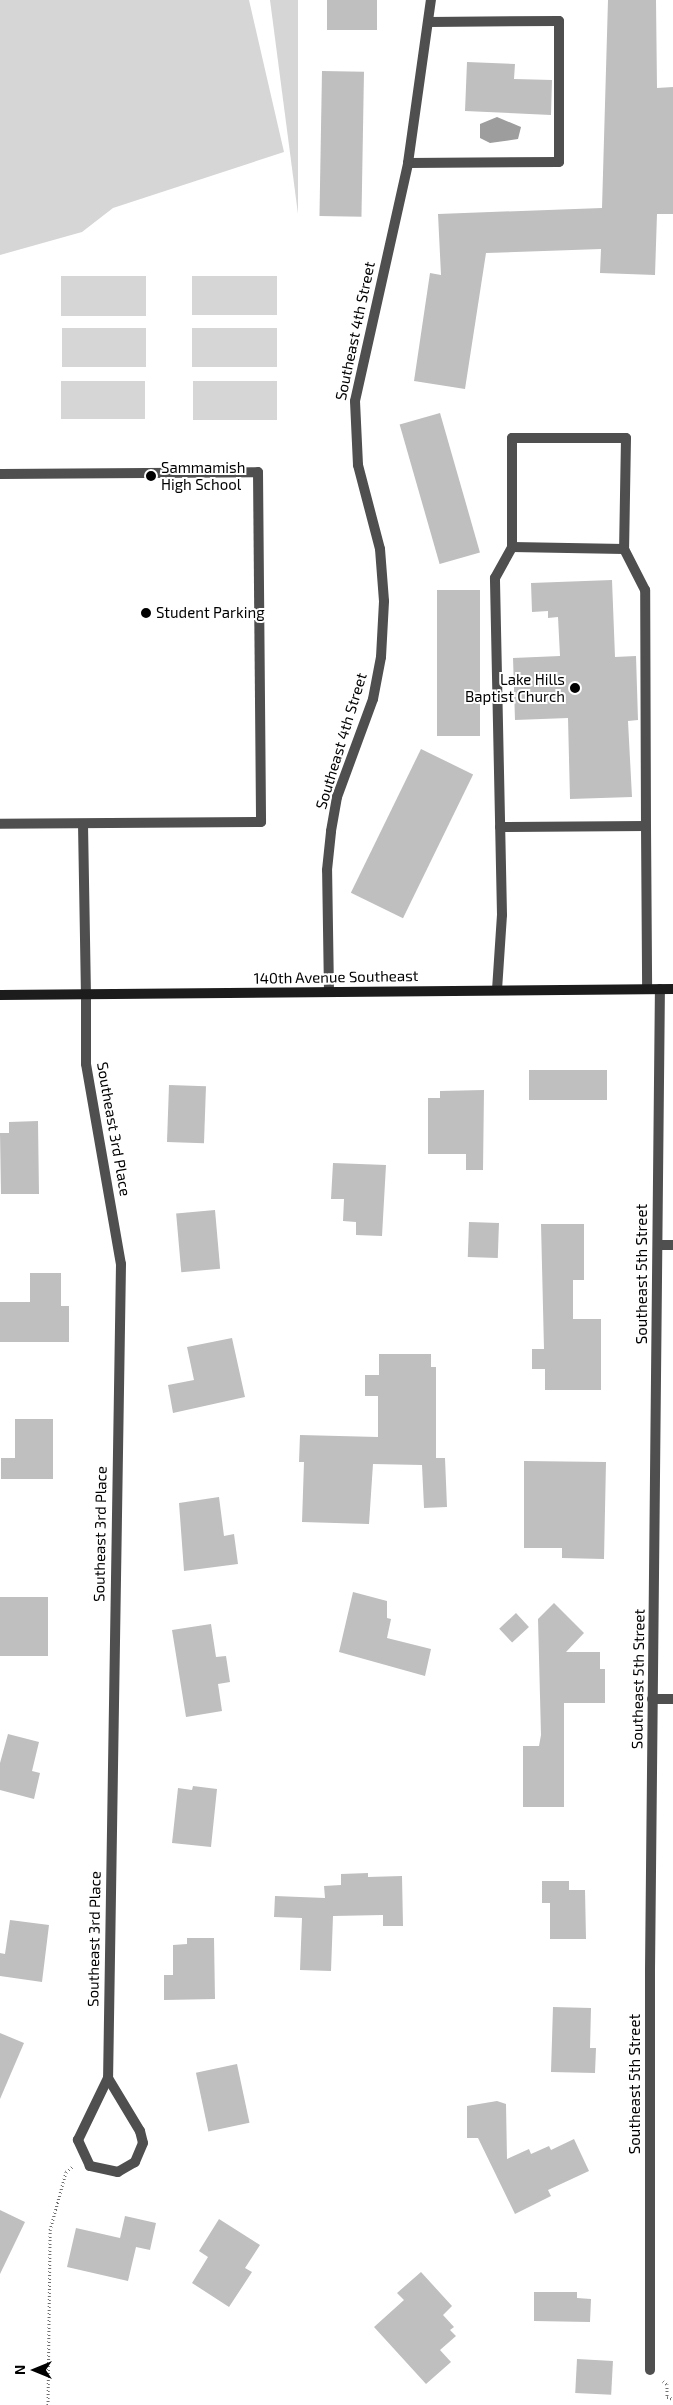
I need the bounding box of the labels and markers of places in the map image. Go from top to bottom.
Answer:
place label: Sammamish High School [161,458,245,493]
marker: Sammamish High School [145,470,157,482]
place label: Student Parking [156,604,264,622]
marker: Student Parking [140,607,152,619]
place label: Lake Hills Baptist Church [465,670,565,705]
marker: Lake Hills Baptist Church [569,682,581,694]

